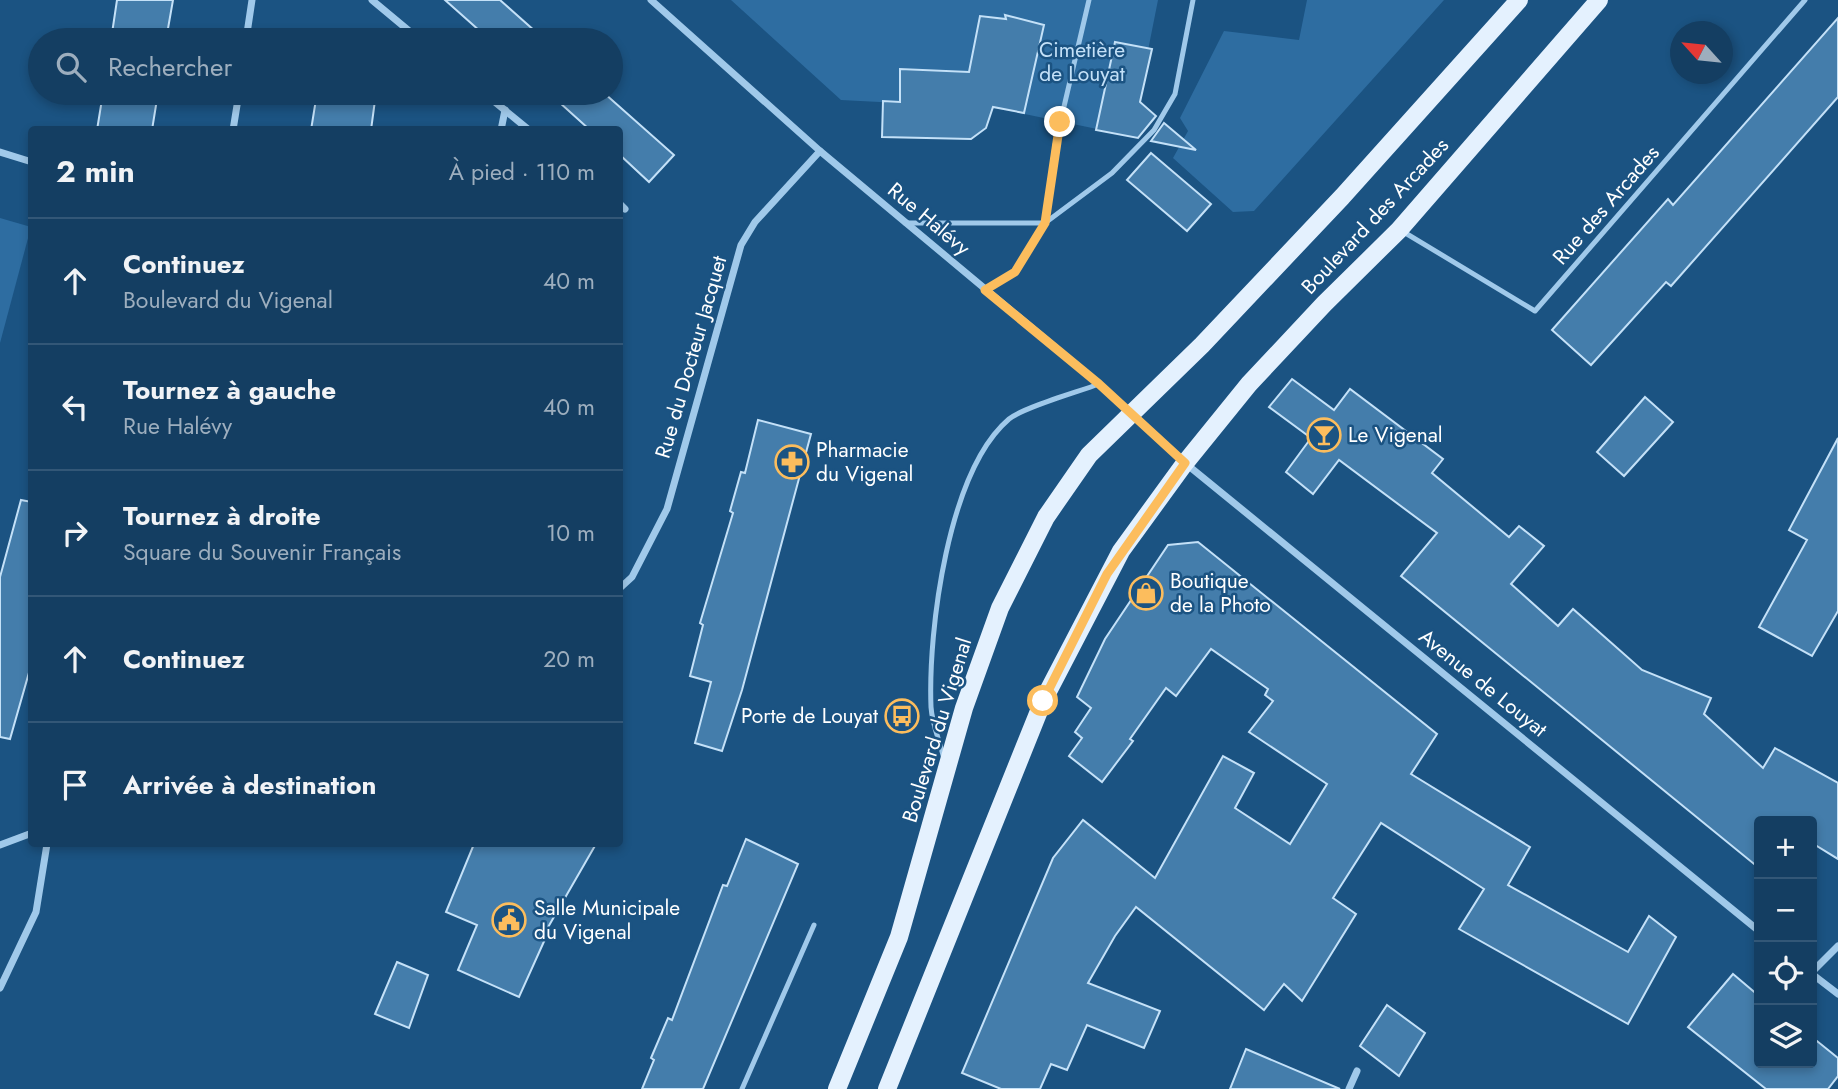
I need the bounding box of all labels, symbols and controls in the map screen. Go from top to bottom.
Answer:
north arrow [1670,21,1733,84]
search box [28,28,623,105]
park label: Cimetière de Louyat [1039,35,1125,89]
icon: search [52,48,90,86]
text: Rechercher [108,48,232,86]
route end [1044,106,1075,137]
street label: Boulevard des Arcades [1294,131,1456,301]
street label: Rue des Arcades [1546,139,1666,271]
text: 2 min [56,150,135,193]
text: À pied · 110 m [449,155,595,189]
street label: Rue Halévy [881,175,977,263]
text: Continuez [123,245,245,283]
street label: Rue du Docteur Jacquet [648,252,734,462]
icon: ahead [56,262,94,300]
text: 40 m [543,264,595,298]
text: Boulevard du Vigenal [123,283,333,317]
text: Tournez à gauche [123,371,336,409]
icon: left [56,388,94,426]
text: 40 m [543,390,595,424]
text: Rue Halévy [123,409,232,443]
bar icon: Le Vigenal [1305,416,1343,454]
place label: Le Vigenal [1348,420,1443,450]
place label: Pharmacie du Vigenal [816,435,913,489]
pharmacy icon: Pharmacie du Vigenal [773,443,811,481]
text: Tournez à droite [123,497,321,535]
icon: right [56,514,94,552]
text: 10 m [546,516,595,550]
text: Square du Souvenir Français [123,535,401,569]
place label: Boutique de la Photo [1170,566,1271,620]
shop icon: Boutique de la Photo [1127,574,1165,612]
street label: Avenue de Louyat [1413,622,1553,744]
street label: Boulevard du Vigenal [895,634,979,826]
icon: ahead [56,640,94,678]
text: Continuez [123,640,245,678]
text: 20 m [543,642,595,676]
route start [1027,685,1058,716]
bus stop icon: Porte de Louyat [883,697,921,735]
place label: Porte de Louyat [741,701,878,731]
icon: arrive [56,766,94,804]
text: Arrivée à destination [123,766,376,804]
map controls [1754,816,1817,1068]
button: + [1754,816,1817,879]
button: − [1754,879,1817,942]
place label: Salle Municipale du Vigenal [534,893,680,947]
public building icon: Salle Municipale du Vigenal [490,901,528,939]
button: locate [1754,942,1817,1005]
button: layers [1754,1005,1817,1068]

